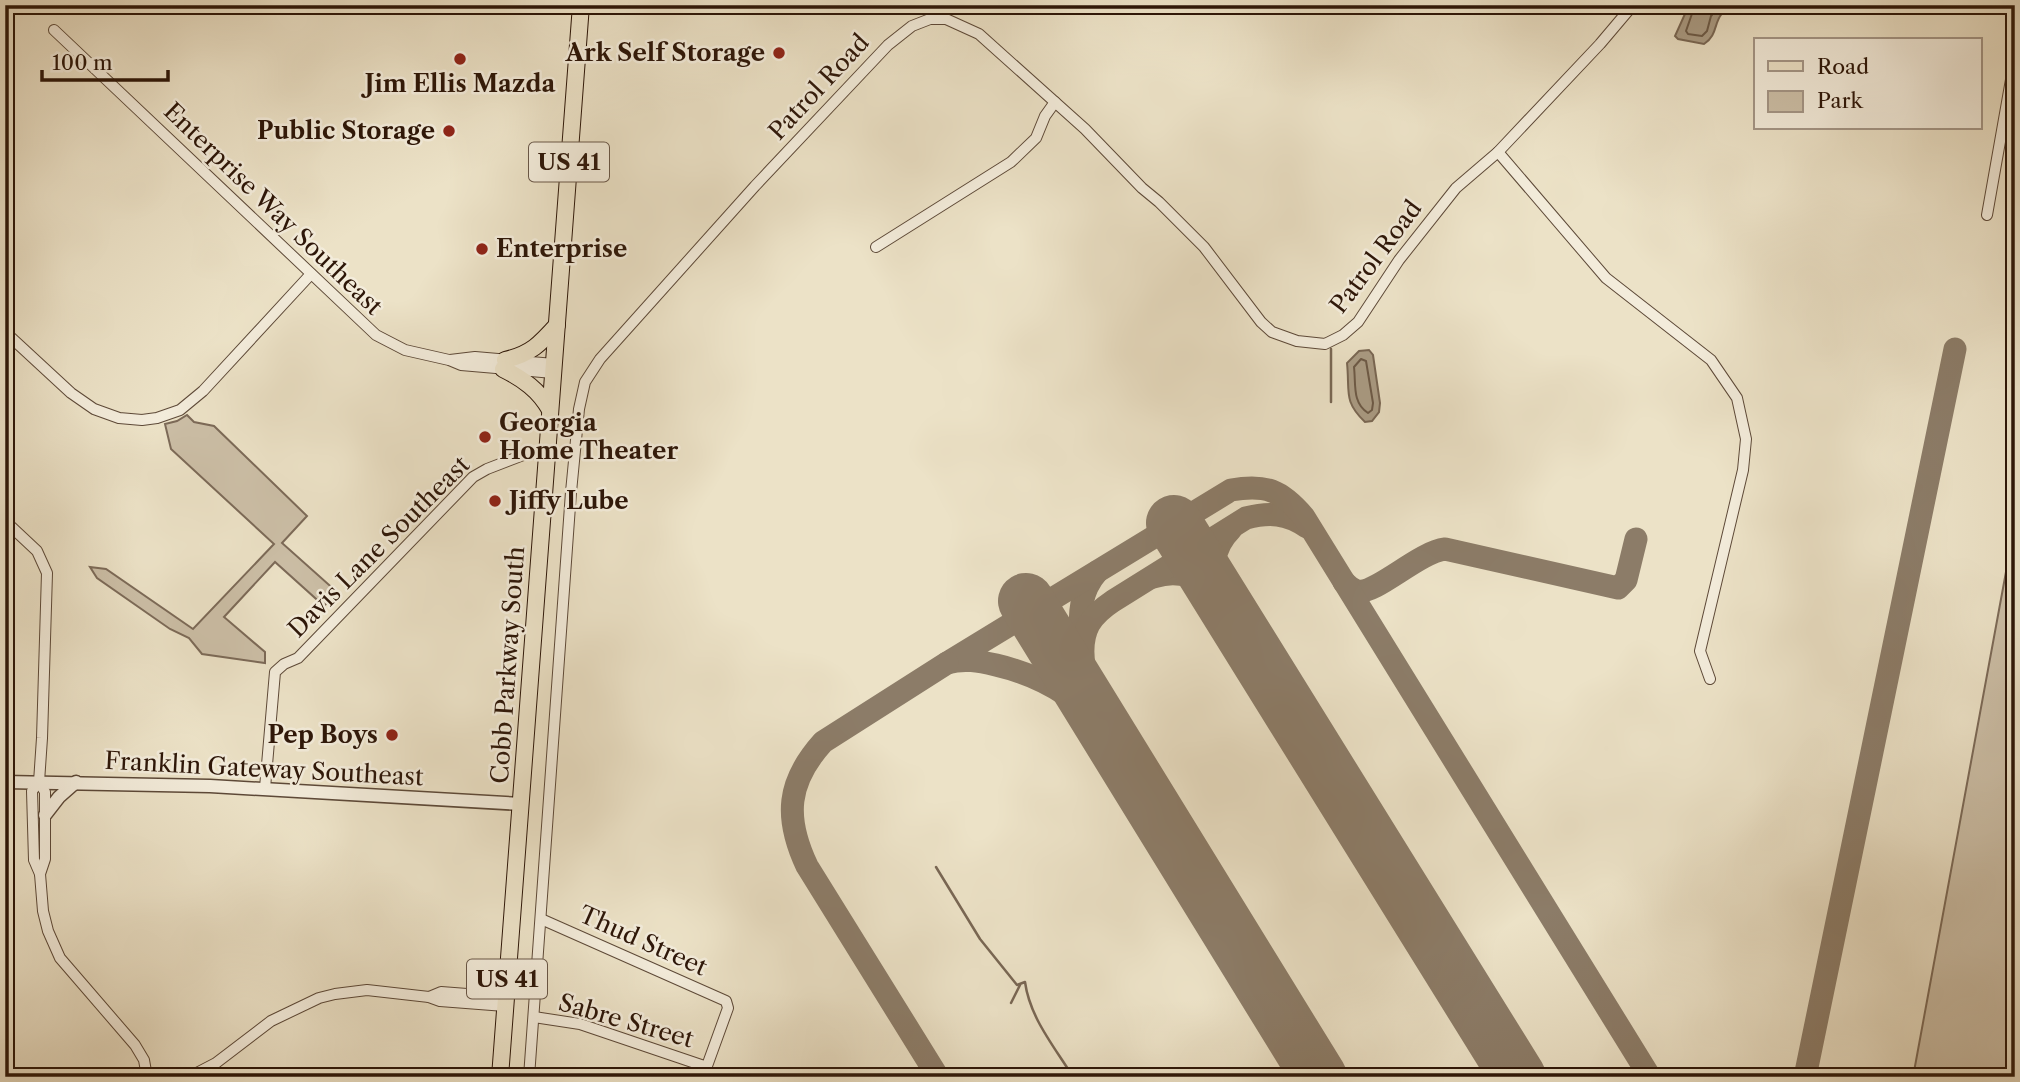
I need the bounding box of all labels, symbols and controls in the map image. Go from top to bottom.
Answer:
street label: Patrol Road [762,27,875,146]
scale bar [42,38,168,82]
place label: Ark Self Storage [564,38,765,67]
legend [1754,38,1982,130]
marker: Ark Self Storage [771,45,787,61]
text: 100 m [52,50,113,75]
marker: Jim Ellis Mazda [452,51,468,67]
text: Road [1817,54,1869,79]
place label: Jim Ellis Mazda [361,69,556,98]
text: Park [1817,88,1863,113]
street label: Enterprise Way Southeast [158,97,389,321]
place label: Public Storage [257,116,435,145]
marker: Public Storage [441,123,457,139]
road number: US 41 [529,142,609,182]
street label: Patrol Road [1324,194,1428,319]
place label: Enterprise [496,234,627,263]
marker: Enterprise [474,241,490,257]
place label: Georgia Home Theater [499,408,678,465]
marker: Georgia Home Theater [477,429,493,445]
street label: Davis Lane Southeast [282,450,476,643]
place label: Jiffy Lube [505,486,629,515]
marker: Jiffy Lube [487,493,503,509]
street label: Cobb Parkway South [485,545,530,785]
place label: Pep Boys [267,720,378,749]
marker: Pep Boys [384,727,400,743]
street label: Franklin Gateway Southeast [104,746,425,791]
street label: Thud Street [575,899,712,982]
road number: US 41 [467,960,547,998]
street label: Sabre Street [555,987,697,1054]

